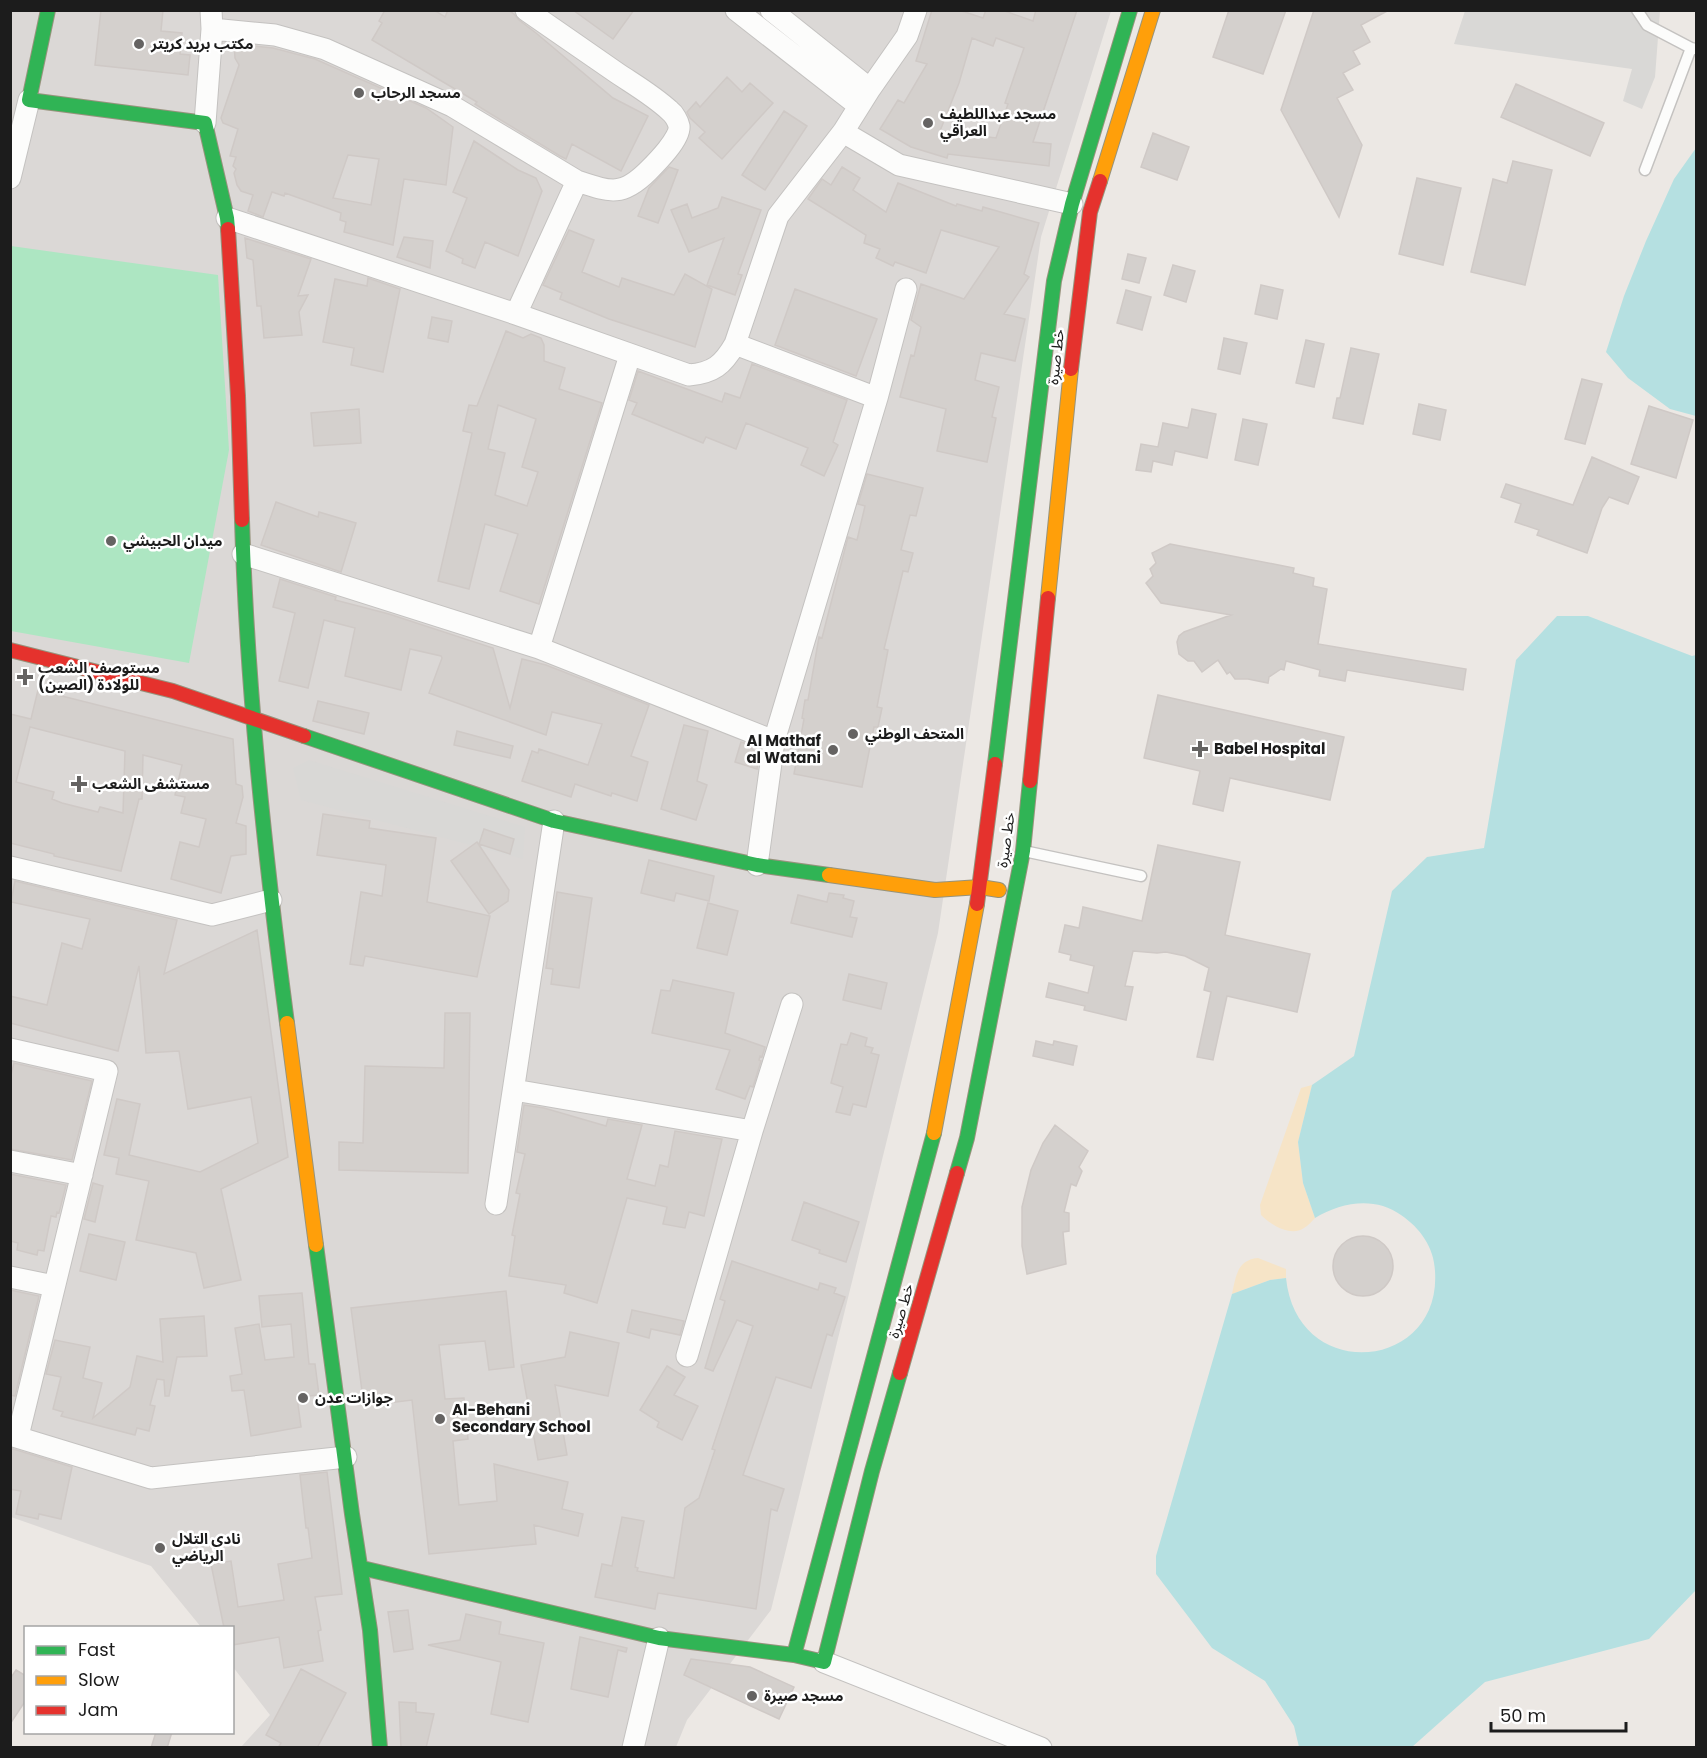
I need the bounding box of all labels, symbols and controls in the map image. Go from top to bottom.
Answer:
place label: مكتب بريد كريتر [150,33,253,54]
marker: مكتب بريد كريتر [132,37,146,51]
place label: مسجد الرحاب [371,82,461,103]
marker: مسجد الرحاب [352,86,366,100]
place label: مسجد عبداللطيف العراقي [940,103,1056,142]
marker: مسجد عبداللطيف العراقي [921,116,935,130]
street label: خط صيرة [1042,328,1069,386]
place label: ميدان الحبيشي [123,530,222,552]
marker: ميدان الحبيشي [104,534,118,548]
place label: مستوصف الشعب (الصين) للولادة [38,657,160,695]
marker: مستوصف الشعب (الصين) للولادة [16,668,34,686]
place label: المتحف الوطني [865,723,964,745]
marker: المتحف الوطني [846,727,860,741]
place label: Al Mathaf al Watani [746,730,822,768]
place label: Babel Hospital [1214,738,1325,759]
marker: Babel Hospital [1191,740,1209,758]
marker: Al Mathaf al Watani [826,743,840,757]
place label: مستشفى الشعب [92,773,210,794]
marker: مستشفى الشعب [70,775,88,793]
street label: خط صيرة [991,811,1020,869]
street label: خط صيرة [883,1281,918,1341]
place label: جوازات عدن [315,1387,393,1408]
marker: جوازات عدن [296,1391,310,1405]
place label: Al-Behani Secondary School [452,1399,591,1437]
marker: Al-Behani Secondary School [433,1412,447,1426]
place label: نادي التلال الرياضي [172,1528,241,1567]
marker: نادي التلال الرياضي [153,1541,167,1555]
legend [24,1626,234,1734]
text: Fast [78,1637,115,1662]
text: Slow [78,1667,120,1692]
place label: مسجد صيرة [764,1685,844,1706]
marker: مسجد صيرة [745,1689,759,1703]
scale bar [1491,1695,1626,1733]
text: Jam [78,1697,118,1722]
text: 50 m [1500,1703,1546,1728]

